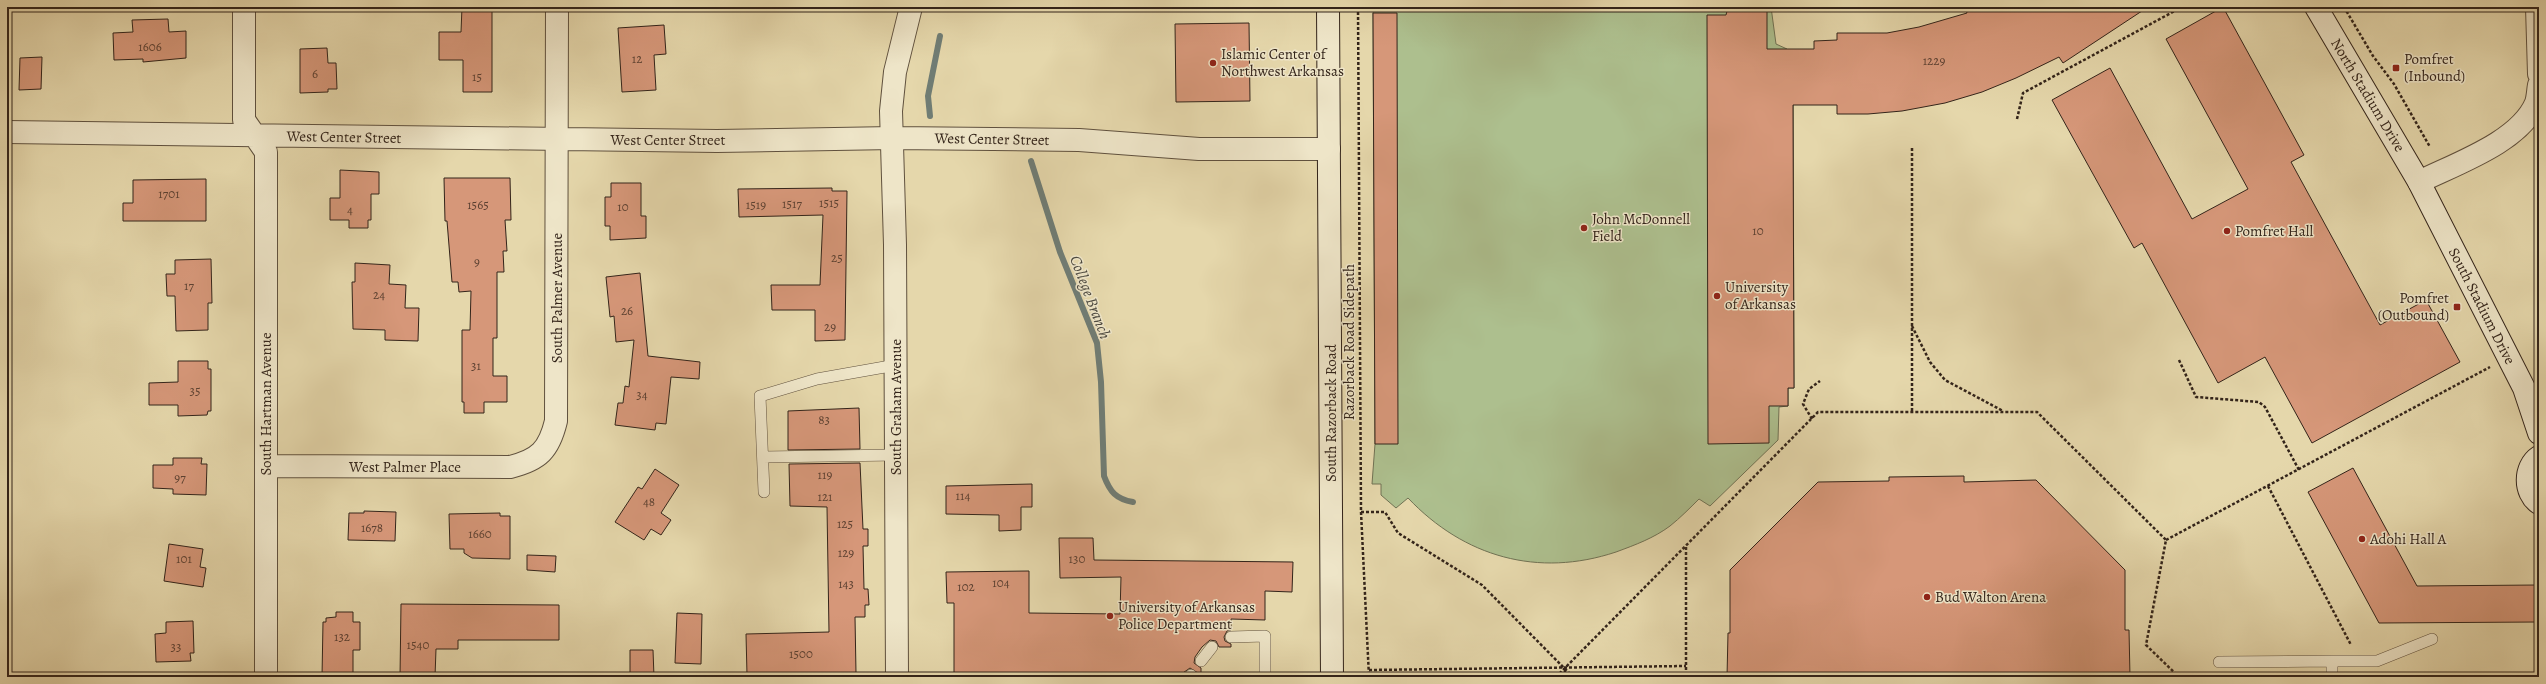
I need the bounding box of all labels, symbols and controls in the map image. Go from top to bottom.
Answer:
street label: North Stadium Drive [2326,35,2410,156]
house number: 1606 [138,38,162,55]
place label: Islamic Center of Northwest Arkansas [1221,44,1344,81]
place label: Pomfret (Inbound) [2404,49,2465,86]
house number: 12 [632,50,642,67]
house number: 1229 [1923,52,1945,69]
marker: Islamic Center of Northwest Arkansas [1208,58,1218,68]
marker: Pomfret (Inbound) [2391,63,2401,73]
house number: 6 [312,65,318,82]
house number: 15 [472,68,482,85]
street label: West Center Street [285,126,402,148]
street label: West Center Street [933,128,1050,150]
street label: West Center Street [610,130,725,150]
house number: 1701 [158,185,180,202]
house number: 1515 [819,194,839,211]
house number: 1517 [782,195,803,212]
house number: 1565 [467,196,489,213]
house number: 1519 [746,196,766,213]
house number: 10 [617,198,629,215]
house number: 4 [347,201,353,218]
place label: John McDonnell Field [1592,209,1690,246]
place label: Pomfret Hall [2235,221,2313,241]
house number: 10 [1752,222,1764,239]
marker: John McDonnell Field [1579,223,1589,233]
marker: Pomfret Hall [2222,226,2232,236]
street label: South Palmer Avenue [547,233,567,363]
street label: South Stadium Drive [2444,244,2520,368]
house number: 25 [831,249,843,266]
water label: College Branch [1064,252,1116,343]
house number: 9 [474,253,480,270]
street label: Razorback Road Sidepath [1339,264,1359,420]
house number: 17 [184,277,194,294]
place label: University of Arkansas [1725,277,1796,314]
house number: 24 [373,286,385,303]
place label: Pomfret (Outbound) [2378,288,2449,325]
marker: University of Arkansas [1712,291,1722,301]
house number: 26 [621,302,633,319]
marker: Pomfret (Outbound) [2452,302,2462,312]
house number: 29 [824,318,836,335]
street label: South Hartman Avenue [256,332,276,476]
street label: South Graham Avenue [886,338,906,475]
street label: South Razorback Road [1321,343,1341,482]
house number: 31 [471,357,481,374]
house number: 35 [190,382,201,399]
house number: 34 [636,386,648,403]
house number: 83 [818,411,830,428]
street label: West Palmer Place [348,457,461,477]
house number: 119 [818,466,832,483]
house number: 97 [174,469,186,486]
house number: 114 [956,487,971,504]
house number: 121 [817,488,833,505]
house number: 48 [643,493,655,510]
house number: 125 [837,515,853,532]
house number: 1678 [361,519,383,536]
house number: 1660 [468,525,492,542]
place label: Adohi Hall A [2369,529,2447,549]
marker: Adohi Hall A [2357,534,2367,544]
house number: 129 [838,544,854,561]
house number: 101 [176,550,192,567]
house number: 130 [1069,550,1085,567]
house number: 104 [992,574,1010,591]
house number: 143 [838,575,854,592]
house number: 102 [957,578,975,595]
place label: Bud Walton Arena [1935,587,2046,607]
marker: Bud Walton Arena [1922,592,1932,602]
place label: University of Arkansas Police Department [1118,597,1255,634]
marker: University of Arkansas Police Department [1105,611,1115,621]
house number: 132 [334,628,350,645]
house number: 1540 [407,636,429,653]
house number: 33 [171,638,181,655]
house number: 1500 [789,645,813,662]

